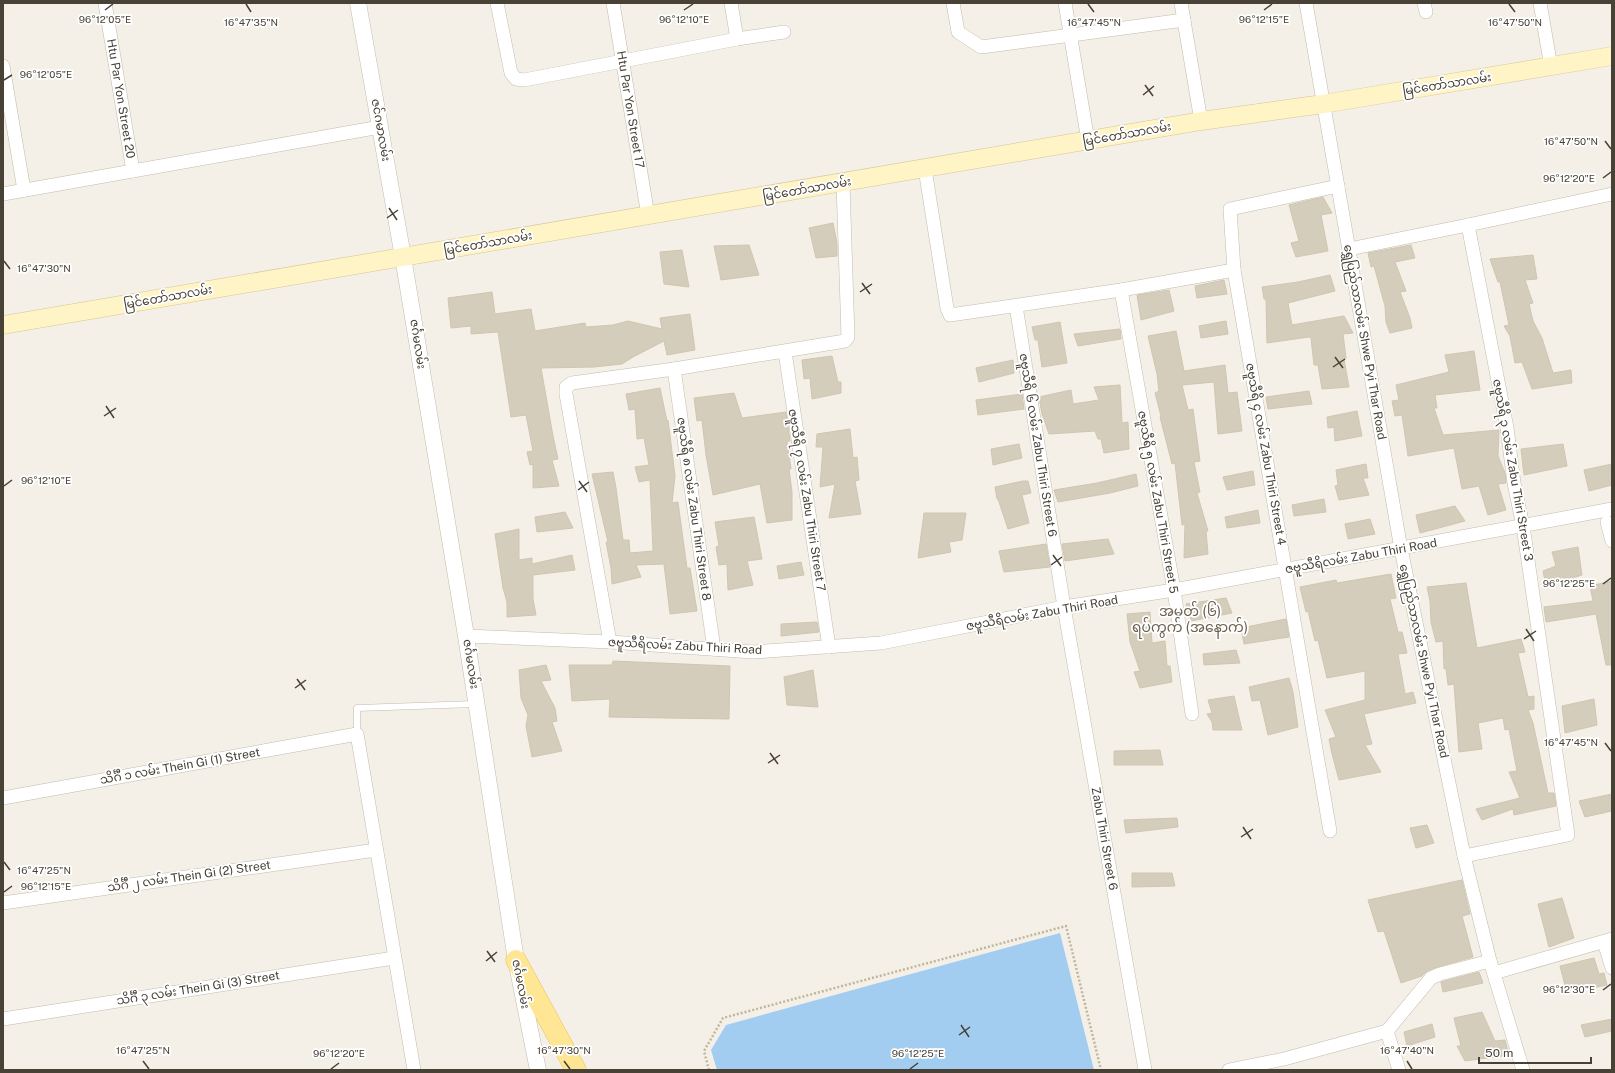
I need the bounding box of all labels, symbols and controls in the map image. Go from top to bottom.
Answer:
text: 96°12'05"E [79,13,131,25]
text: 96°12'10"E [659,13,709,25]
text: 96°12'15"E [1239,13,1289,25]
text: 16°47'35"N [224,16,278,28]
text: 16°47'45"N [1067,16,1121,28]
text: 16°47'50"N [1488,16,1542,28]
street label: Htu Par Yon Street 20 [104,38,138,160]
street label: Htu Par Yon Street 17 [614,50,647,169]
text: 96°12'05"E [20,68,72,80]
street label: မြင်တော်သာလမ်း [1401,68,1493,101]
street label: ဇင်ဂမာလမ်း [369,97,395,162]
street label: မြင်တော်သာလမ်း [1081,117,1173,152]
text: 16°47'50"N [1544,135,1598,147]
street label: မြင်တော်သာလမ်း [761,172,853,207]
text: 96°12'20"E [1543,172,1595,184]
street label: မြင်တော်သာလမ်း [442,226,534,261]
street label: ရွှေပြည်သာလမ်း Shwe Pyi Thar Road [1338,243,1391,441]
text: 16°47'30"N [17,262,71,274]
street label: မြင်တော်သာလမ်း [122,280,214,315]
street label: ဇင်္ဂမလမ်း [407,318,431,370]
street label: ဇဗူသီရိ ၆ လမ်း Zabu Thiri Street 6 [1014,352,1061,538]
street label: ဇဗူသီရိ ၄ လမ်း Zabu Thiri Street 4 [1240,362,1291,547]
street label: ဇဗူသီရိ ၃ လမ်း Zabu Thiri Street 3 [1487,378,1538,563]
street label: ဇဗူသီရိ ၇ လမ်း Zabu Thiri Street 7 [783,407,830,593]
street label: ဇဗူသီရိ ၅ လမ်း Zabu Thiri Street 5 [1132,409,1183,595]
street label: ဇဗူသီရိ ၈ လမ်း Zabu Thiri Street 8 [671,416,716,602]
text: 96°12'10"E [21,474,71,486]
street label: ဇဗူသီရိလမ်း Zabu Thiri Road [1283,534,1439,579]
street label: ရွှေပြည်သာလမ်း Shwe Pyi Thar Road [1394,562,1453,760]
text: 96°12'25"E [1543,577,1595,589]
street label: ဇဗူသီရိလမ်း Zabu Thiri Road [964,591,1120,636]
district label: အမှတ် (၆) ရပ်ကွက် (အနောက်) [1132,601,1248,639]
street label: ဇဗူသီရိလမ်း Zabu Thiri Road [607,633,762,660]
street label: ဇင်္ဂမလမ်း [460,638,484,690]
text: 16°47'45"N [1544,736,1598,748]
street label: သိင်္ဂီ ၁ လမ်း Thein Gi (1) Street [99,743,261,787]
street label: Zabu Thiri Street 6 [1089,786,1120,891]
street label: သိင်္ဂီ ၂ လမ်း Thein Gi (2) Street [106,856,272,897]
text: 16°47'25"N [17,864,71,876]
text: 96°12'15"E [21,880,71,892]
street label: ဇင်္ဂမလမ်း [509,958,535,1010]
street label: သိင်္ဂီ ၃ လမ်း Thein Gi (3) Street [115,966,281,1011]
text: 96°12'30"E [1543,983,1595,995]
scale bar [1479,1039,1591,1065]
text: 16°47'25"N [116,1044,170,1056]
text: 16°47'30"N [537,1044,591,1056]
text: 16°47'40"N [1380,1044,1434,1056]
text: 50 m [1485,1046,1513,1060]
text: 96°12'20"E [313,1047,365,1059]
text: 96°12'25"E [892,1047,944,1059]

